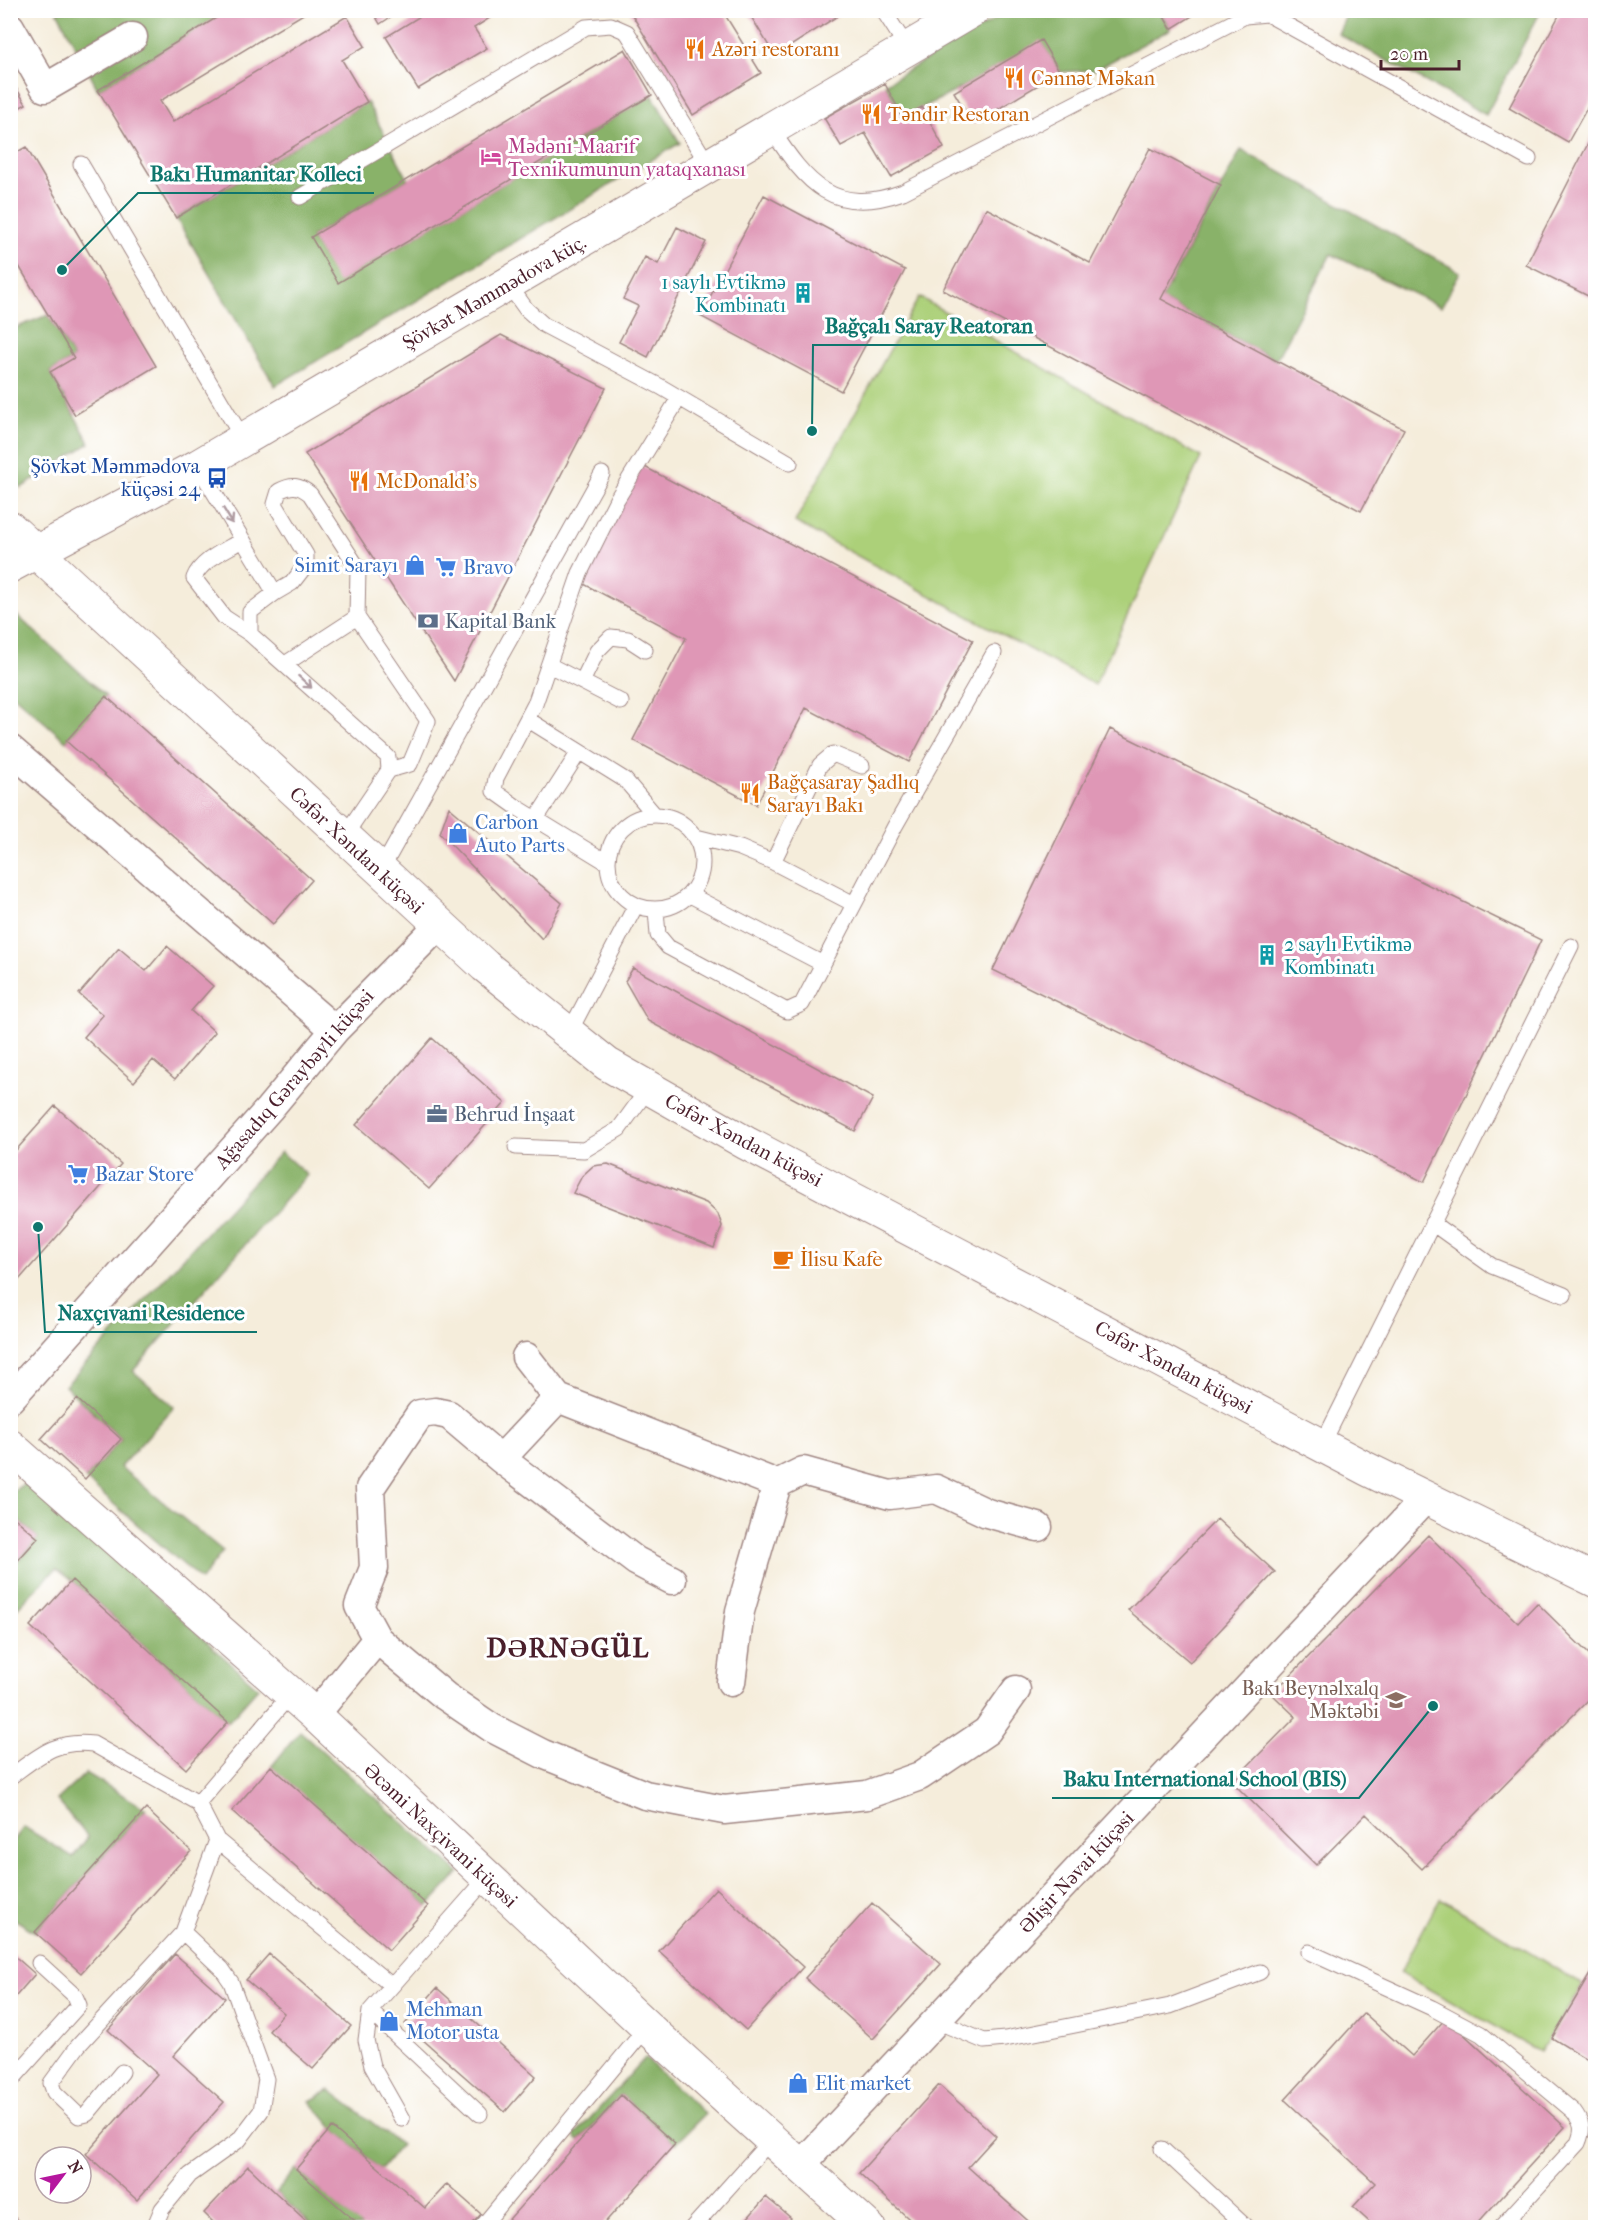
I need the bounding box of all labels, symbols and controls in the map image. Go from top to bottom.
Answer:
scale bar [1381,33,1459,71]
restaurant icon: Azəri restoranı [683,37,707,61]
place label: Azəri restoranı [711,38,840,61]
text: 20 m [1390,44,1428,65]
restaurant icon: Cənnət Məkan [1002,66,1026,90]
place label: Cənnət Məkan [1031,67,1156,90]
restaurant icon: Təndir Restoran [859,102,883,126]
place label: Təndir Restoran [888,103,1030,126]
place label: Mədəni-Maarif Texnikumunun yataqxanası [508,135,746,181]
hotel icon: Mədəni-Maarif Texnikumunun yataqxanası [479,145,503,169]
callout: Bakı Humanitar Kolleci [138,154,374,193]
text: Bakı Humanitar Kolleci [150,162,363,186]
street label: Şövkət Məmmədova küç. [398,230,590,354]
place label: 1 saylı Evtikmə Kombinatı [661,271,786,317]
building icon: 1 saylı Evtikmə Kombinatı [791,281,815,305]
callout: Bağçalı Saray Reatoran [813,306,1046,345]
text: Bağçalı Saray Reatoran [825,314,1034,339]
place label: Şövkət Məmmədova küçəsi 24 [30,455,201,501]
bus stop icon: Şövkət Məmmədova küçəsi 24 [205,466,229,490]
restaurant icon: McDonald's [347,469,371,493]
place label: McDonald's [376,470,477,493]
one-way arrow [222,507,234,524]
shop icon: Simit Sarayı [403,553,427,577]
place label: Simit Sarayı [294,554,398,577]
supermarket icon: Bravo [434,555,458,579]
place label: Bravo [463,556,513,579]
bank icon: Kapital Bank [416,609,440,633]
place label: Kapital Bank [445,610,557,633]
one-way arrow [297,675,312,689]
place label: Bağçasaray Şadlıq Sarayı Bakı [767,771,920,817]
restaurant icon: Bağçasaray Şadlıq Sarayı Bakı [738,781,762,805]
street label: Cəfər Xəndan küçəsi [285,782,429,919]
place label: Carbon Auto Parts [474,811,565,857]
shop icon: Carbon Auto Parts [446,821,470,845]
place label: 2 saylı Evtikmə Kombinatı [1284,933,1412,979]
building icon: 2 saylı Evtikmə Kombinatı [1255,943,1279,967]
street label: Ağasadıq Gəraybəyli küçəsi [209,985,379,1175]
street label: Cəfər Xəndan küçəsi [661,1089,827,1192]
office icon: Behrud İnşaat [425,1102,449,1126]
place label: Behrud İnşaat [454,1102,575,1126]
supermarket icon: Bazar Store [66,1162,90,1186]
place label: Bazar Store [95,1163,194,1186]
cafe icon: İlisu Kafe [771,1247,795,1271]
place label: İlisu Kafe [800,1247,883,1271]
callout: Naxçıvani Residence [45,1293,257,1332]
text: Naxçıvani Residence [57,1301,245,1326]
street label: Cəfər Xəndan küçəsi [1091,1316,1257,1419]
district label: DƏRNƏGÜL [486,1632,650,1664]
place label: Bakı Beynəlxalq Məktəbi [1242,1677,1380,1723]
school or university icon: Bakı Beynəlxalq Məktəbi [1384,1688,1408,1712]
street label: Əcəmi Naxçivani küçəsi [359,1758,522,1912]
callout: Baku International School (BIS) [1052,1759,1359,1798]
text: Baku International School (BIS) [1063,1767,1347,1791]
street label: Əlişir Nəvai küçəsi [1014,1807,1139,1938]
place label: Mehman Motor usta [406,1998,500,2044]
shop icon: Mehman Motor usta [377,2009,401,2033]
shop icon: Elit market [786,2071,810,2095]
place label: Elit market [815,2072,911,2095]
north arrow [33,2145,93,2205]
text: N [64,2157,87,2178]

